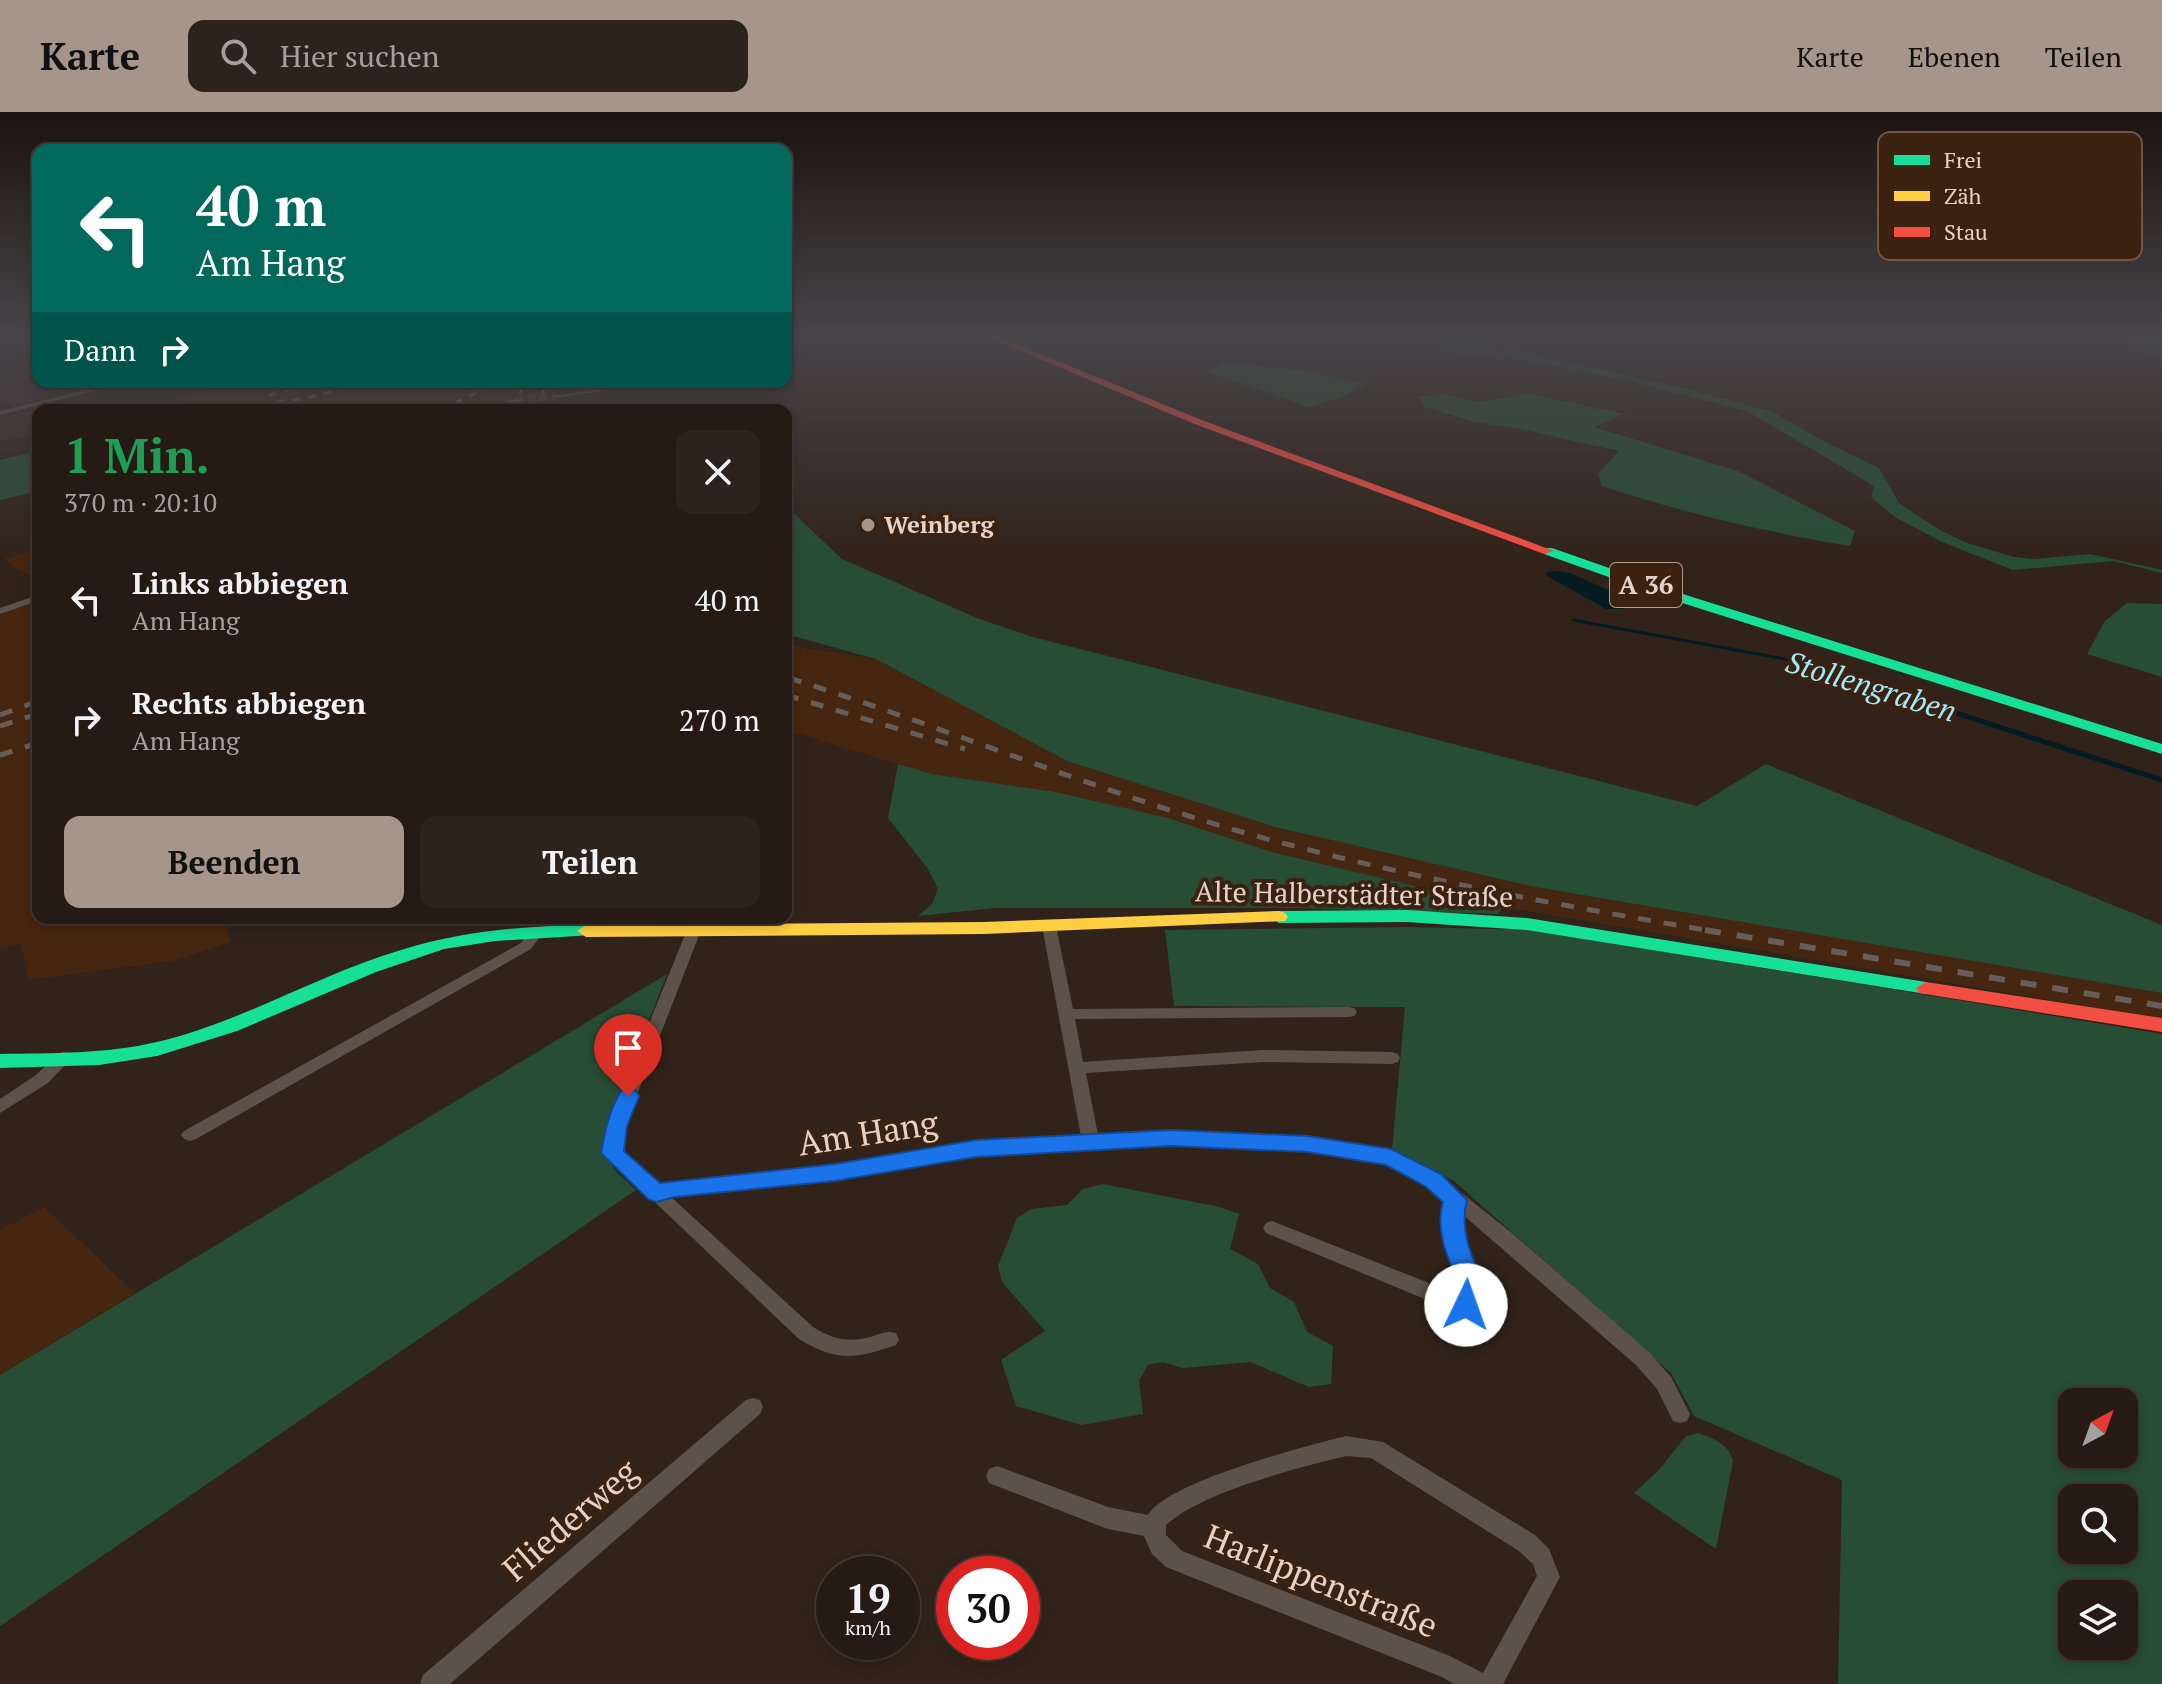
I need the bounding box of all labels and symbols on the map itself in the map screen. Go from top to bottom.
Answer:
legend [1878,132,2142,260]
text: Frei [1944,145,1982,174]
text: Zäh [1944,181,1982,210]
text: Stau [1944,217,1988,246]
place label: Weinberg [884,508,995,540]
marker: Weinberg [859,516,877,534]
road number: A 36 [1610,563,1682,607]
water label: Stollengraben [1781,641,1961,731]
street label: Alte Halberstädter Straße [1195,872,1513,915]
pin [594,1014,662,1096]
street label: Am Hang [795,1099,942,1166]
position arrow [1424,1263,1508,1347]
north arrow [2058,1388,2138,1468]
street label: Fliederweg [493,1448,647,1591]
street label: Harlippenstraße [1198,1513,1444,1648]
speed limit sign: 30 [936,1556,1040,1660]

